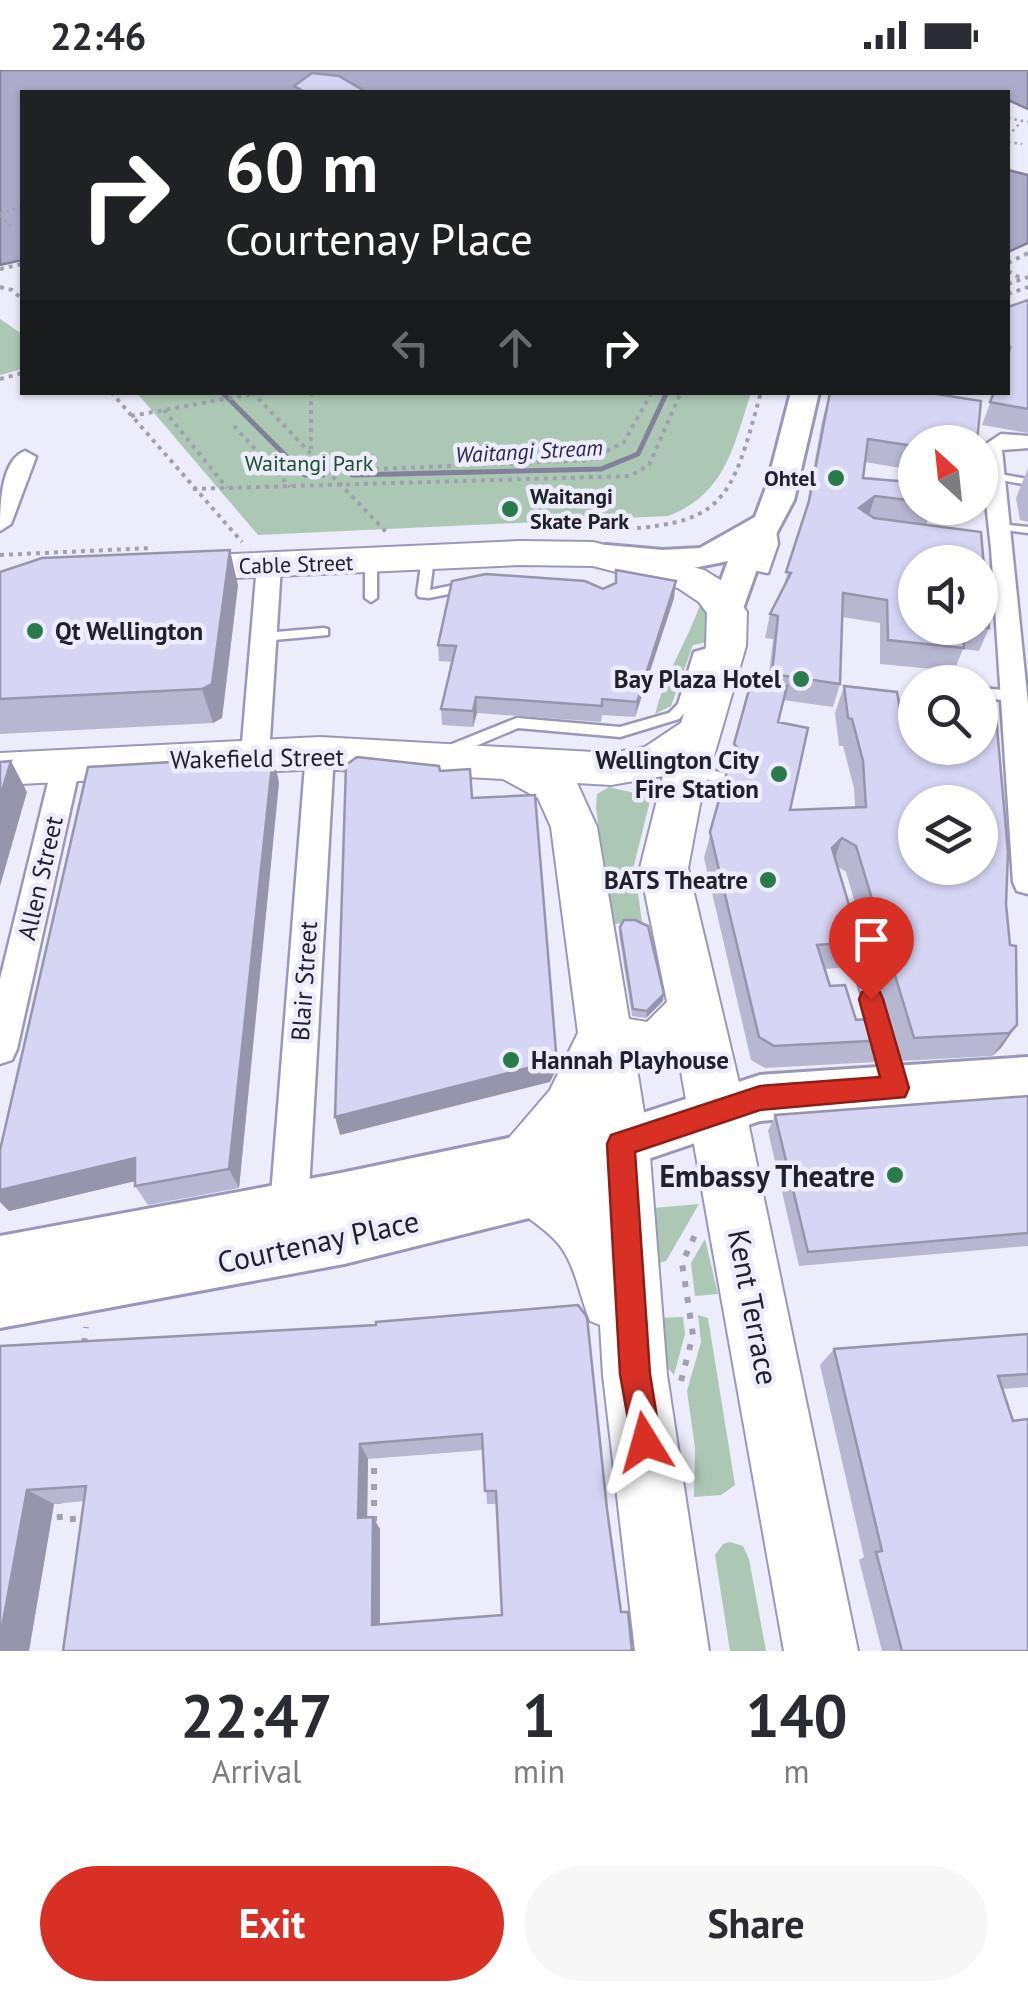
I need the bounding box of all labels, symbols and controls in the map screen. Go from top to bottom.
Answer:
text: 22:46 [50,11,146,60]
text: 60 m [225,121,378,211]
icon: right [60,130,190,260]
text: Courtenay Place [225,209,533,267]
icon: left [383,320,438,375]
icon: ahead [488,320,543,375]
icon: right [593,320,648,375]
north arrow [898,425,998,525]
map controls [898,425,998,885]
water label: Waitangi Stream [454,433,604,469]
park label: Waitangi Park [245,449,374,477]
place label: Ohtel [764,464,817,492]
marker: Ohtel [825,467,847,489]
place label: Waitangi Skate Park [530,482,629,535]
marker: Waitangi Skate Park [499,498,521,520]
button: sound [898,545,998,645]
street label: Cable Street [238,548,354,580]
place label: Qt Wellington [55,615,203,647]
marker: Qt Wellington [24,620,46,642]
place label: Bay Plaza Hotel [614,663,782,695]
button: search [898,665,998,765]
marker: Bay Plaza Hotel [790,668,812,690]
street label: Wakefield Street [170,740,345,776]
place label: Wellington City Fire Station [595,744,760,805]
marker: Wellington City Fire Station [768,763,790,785]
button: layers [898,785,998,885]
street label: Allen Street [10,812,70,943]
place label: BATS Theatre [604,864,748,896]
marker: BATS Theatre [757,869,779,891]
pin [829,897,914,1000]
icon: arrive [844,912,899,967]
street label: Blair Street [284,919,324,1042]
place label: Hannah Playhouse [531,1044,729,1076]
marker: Hannah Playhouse [500,1049,522,1071]
place label: Embassy Theatre [659,1156,875,1195]
marker: Embassy Theatre [884,1164,906,1186]
street label: Courtenay Place [214,1201,422,1281]
street label: Kent Terrace [720,1226,788,1388]
position arrow [593,1390,697,1494]
text: 22:47 [180,1676,333,1754]
text: 1 [522,1676,556,1754]
text: 140 [746,1676,848,1754]
text: Arrival [212,1750,301,1792]
text: min [513,1750,565,1792]
text: m [784,1750,810,1792]
button: Exit [40,1866,504,1981]
button: Share [524,1866,988,1981]

